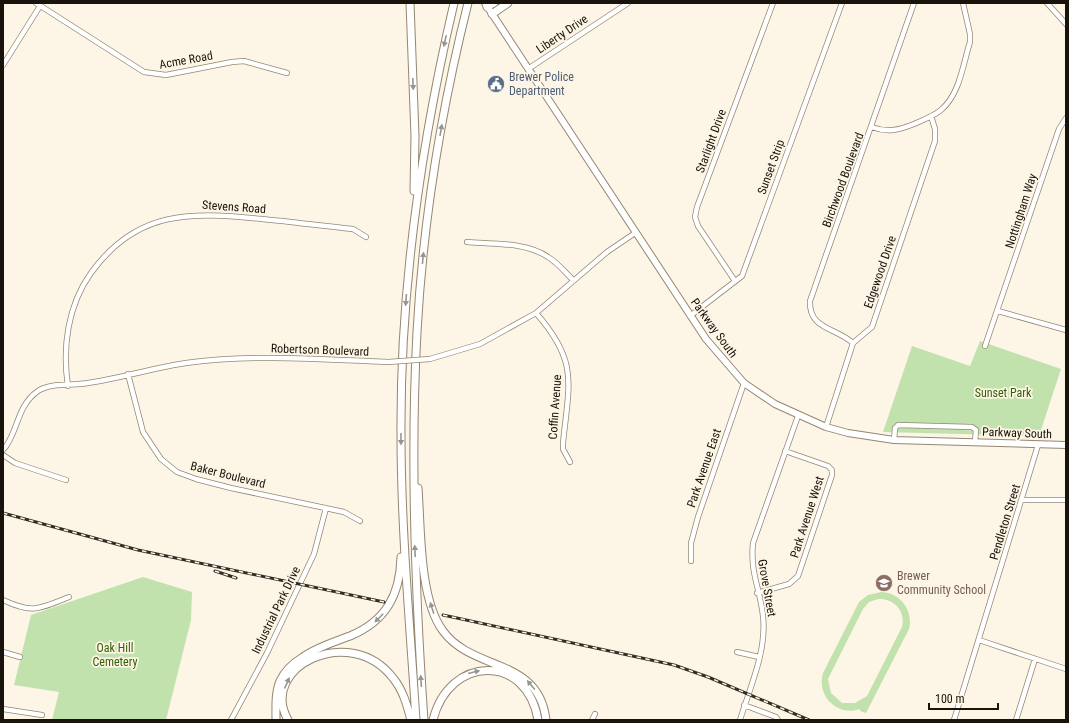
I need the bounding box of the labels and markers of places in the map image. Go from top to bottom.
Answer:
place label: Brewer Police Department [509,70,574,98]
public building icon: Brewer Police Department [486,74,506,94]
place label: Brewer Community School [897,569,986,597]
school or university icon: Brewer Community School [874,573,894,593]

